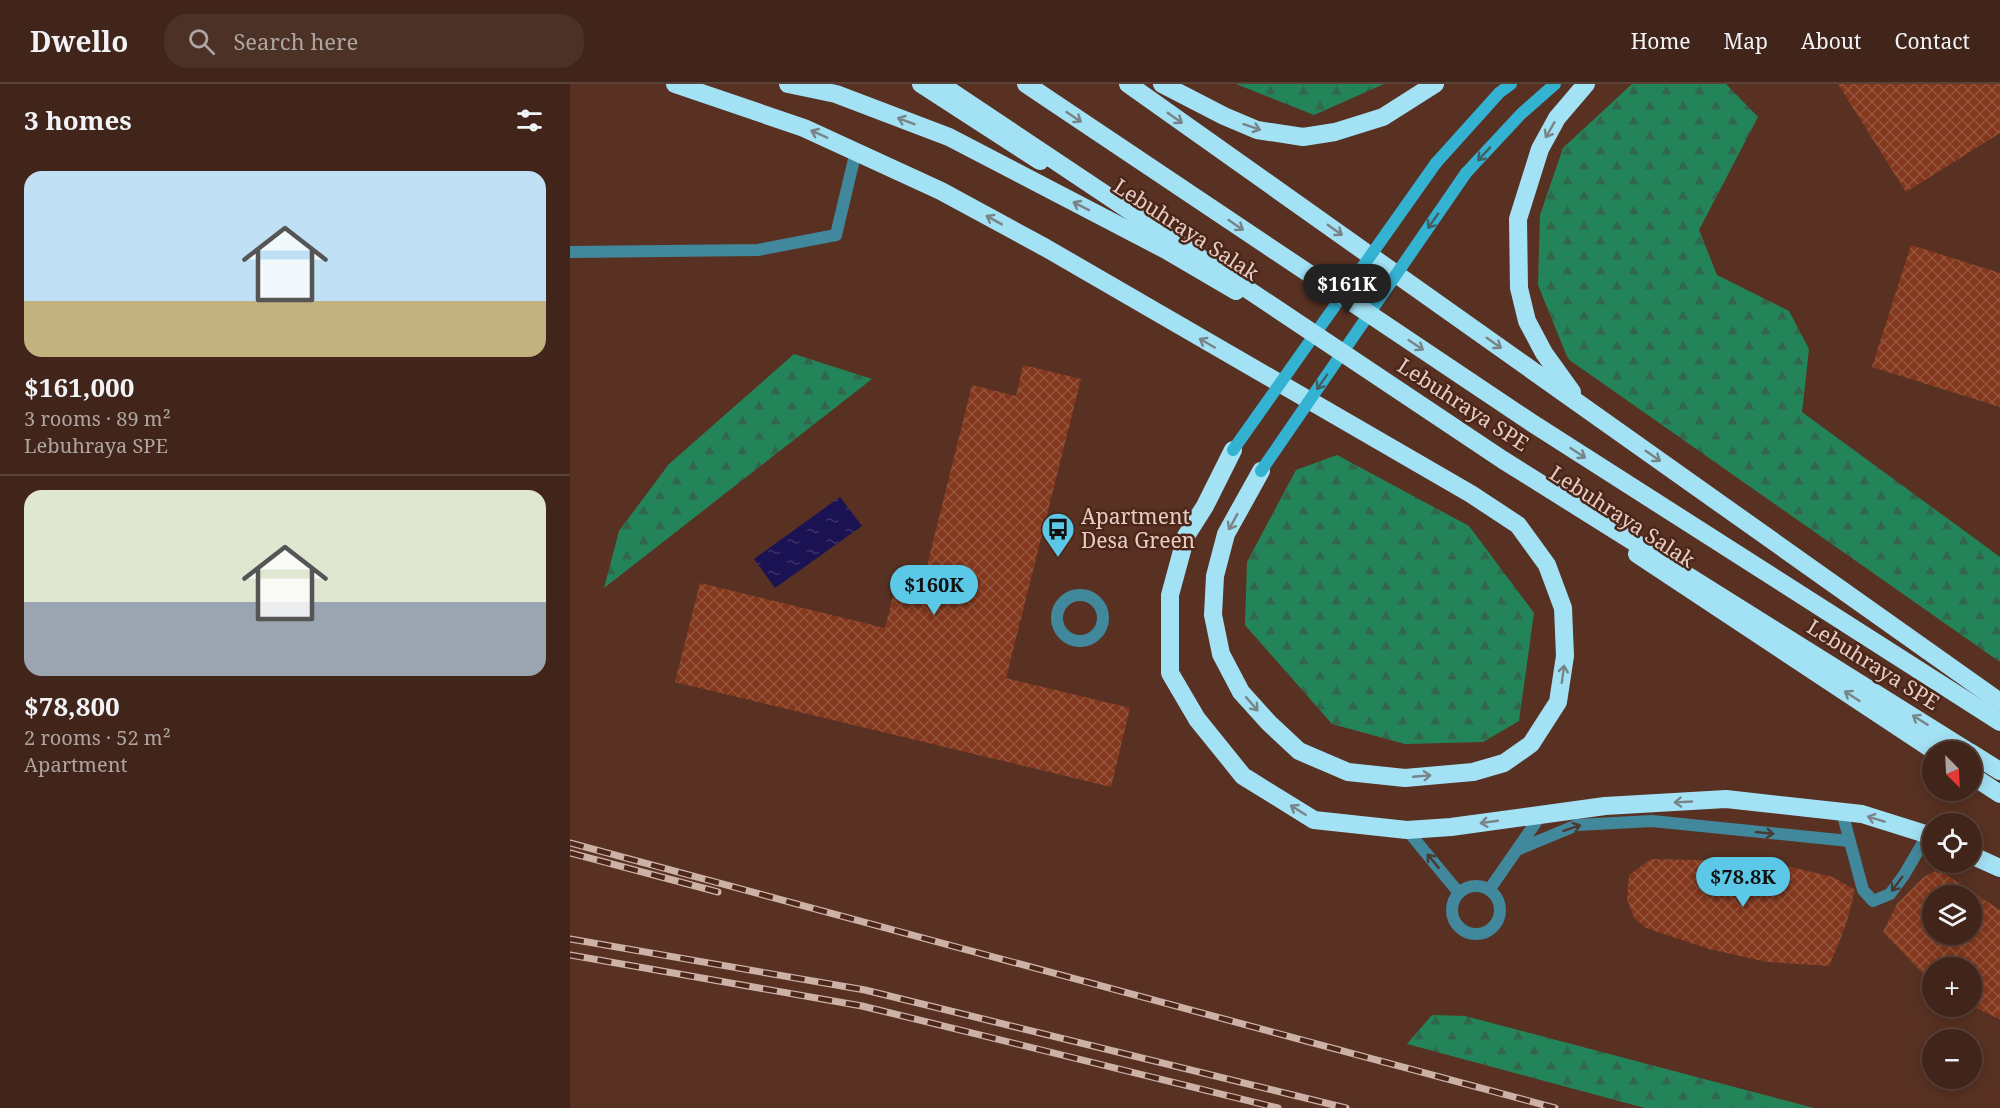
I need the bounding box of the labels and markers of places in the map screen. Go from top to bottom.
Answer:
pin: $161K [1305,264,1389,315]
place label: Apartment Desa Green [1081,502,1195,554]
bus stop icon: Apartment Desa Green [1040,511,1076,558]
pin: $160K [892,565,976,616]
pin: $78.8K [1694,857,1792,908]

